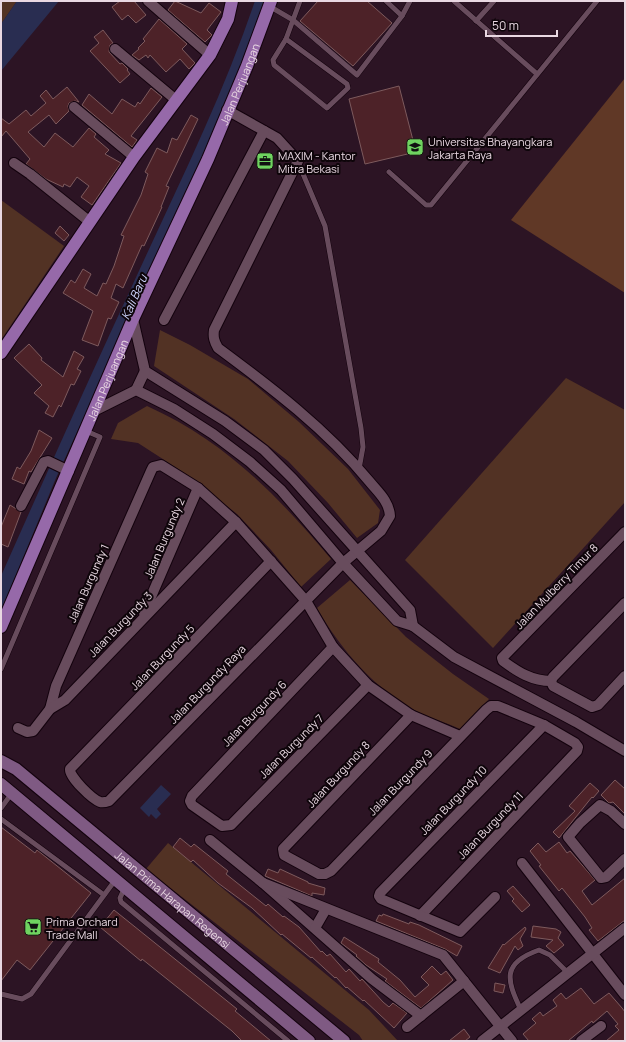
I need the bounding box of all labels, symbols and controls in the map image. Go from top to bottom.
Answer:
scale bar [486,12,557,38]
text: 50 m [492,17,519,34]
street label: Jalan Perjuangan [216,41,262,127]
place label: Universitas Bhayangkara Jakarta Raya [428,134,552,162]
school or university icon: Universitas Bhayangkara Jakarta Raya [405,137,425,157]
place label: MAXIM - Kantor Mitra Bekasi [278,148,356,176]
office icon: MAXIM - Kantor Mitra Bekasi [255,151,275,171]
water label: Kali Baru [117,271,152,322]
street label: Jalan Perjuangan [83,337,131,423]
street label: Jalan Burgundy 2 [140,495,188,581]
street label: Jalan Mulberry Timur 8 [511,540,601,632]
street label: Jalan Burgundy 1 [64,542,112,624]
street label: Jalan Burgundy 3 [85,588,155,660]
street label: Jalan Burgundy 5 [127,621,197,693]
street label: Jalan Burgundy Raya [165,641,249,727]
street label: Jalan Burgundy 6 [219,677,290,749]
street label: Jalan Burgundy 7 [256,711,326,781]
street label: Jalan Burgundy 8 [303,737,373,811]
street label: Jalan Burgundy 9 [365,746,436,818]
street label: Jalan Burgundy 10 [416,762,490,838]
street label: Jalan Burgundy 11 [454,788,526,862]
street label: Jalan Prima Harapan Regensi [112,847,234,951]
place label: Prima Orchard Trade Mall [46,914,118,942]
supermarket icon: Prima Orchard Trade Mall [23,917,43,937]

